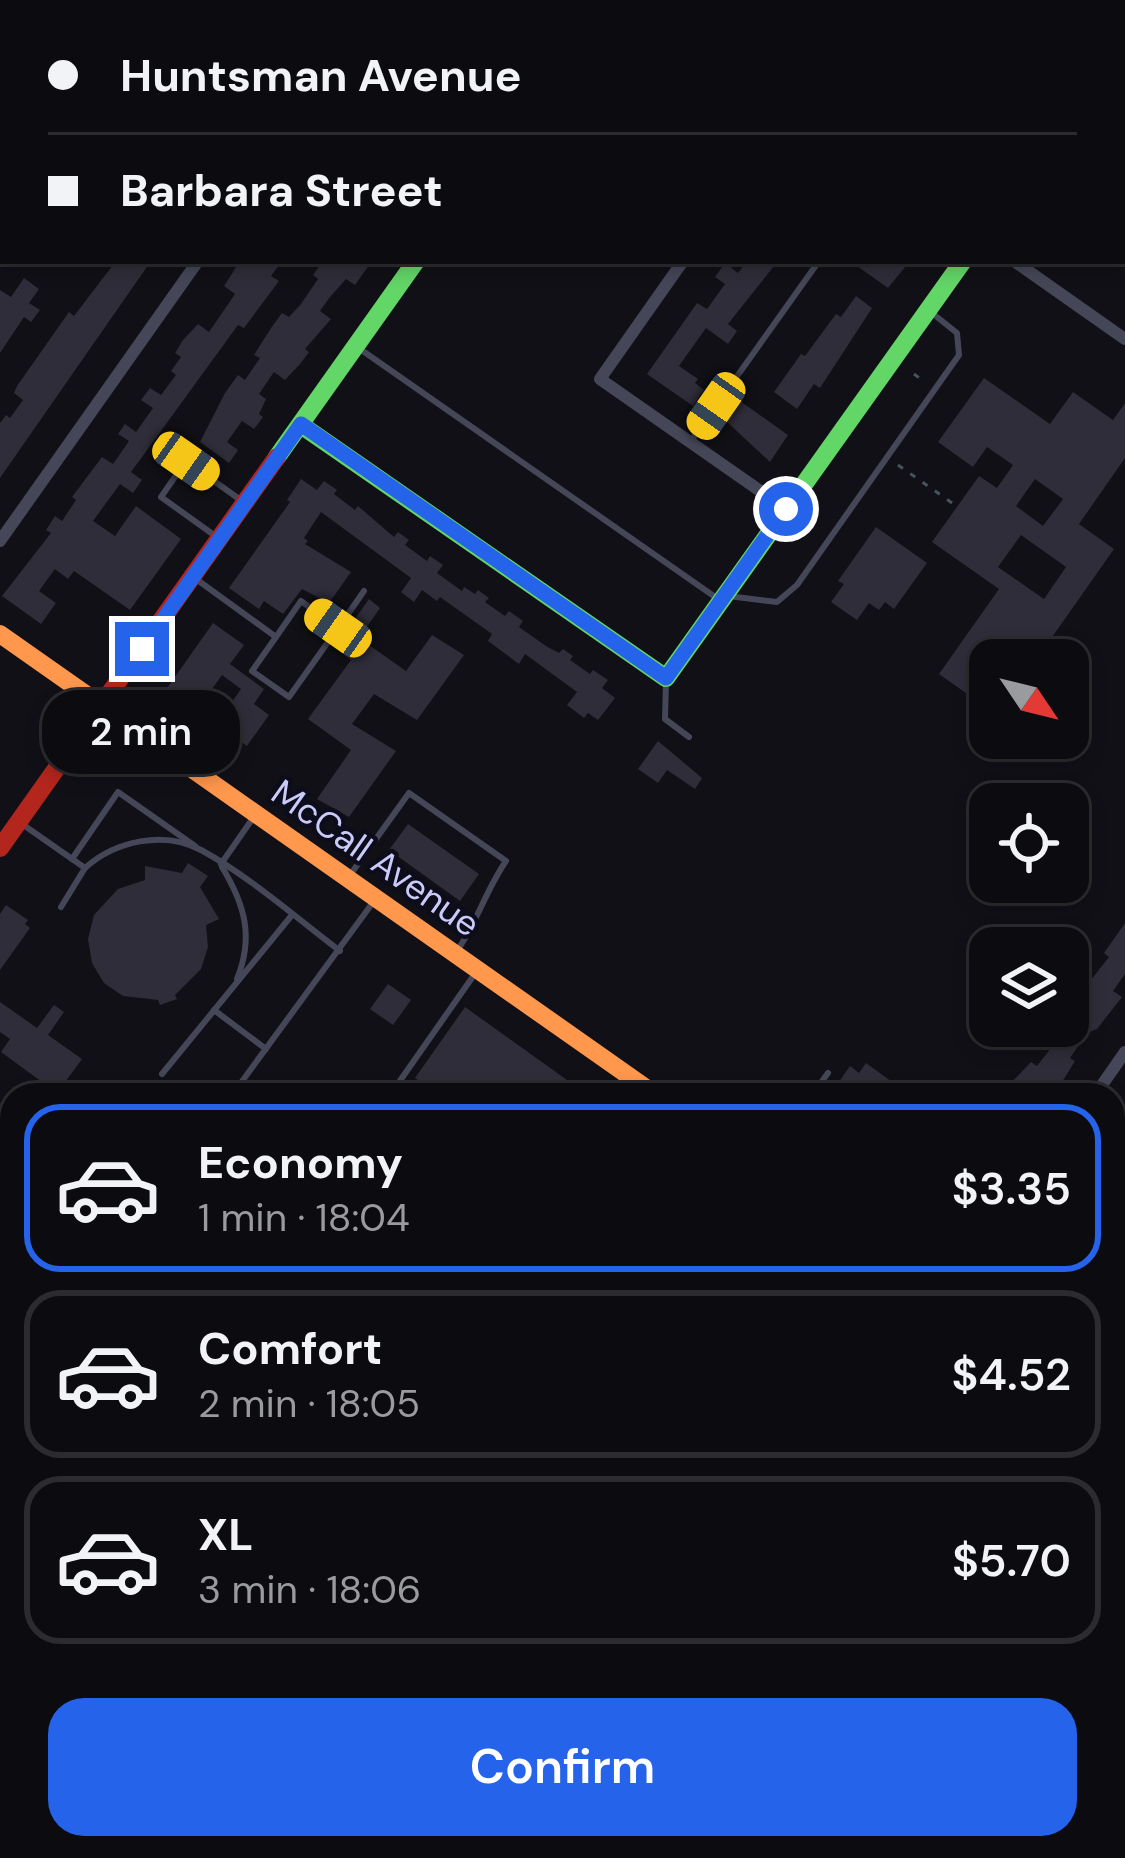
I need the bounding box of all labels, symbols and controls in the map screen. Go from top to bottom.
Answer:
text: Huntsman Avenue [120,46,522,105]
text: Barbara Street [120,161,443,220]
car [681,366,751,446]
car [146,426,226,496]
route start [759,482,813,536]
car [298,593,378,663]
route end [115,622,169,676]
north arrow [969,639,1089,759]
map controls [969,639,1089,1047]
callout: 2 min [43,691,241,775]
text: 2 min [90,706,192,757]
street label: McCall Avenue [262,769,490,947]
button: locate [969,783,1089,903]
button: layers [969,927,1089,1047]
text: Economy [198,1133,403,1192]
icon: car [54,1134,162,1242]
text: $3.35 [952,1159,1071,1218]
text: 1 min · 18:04 [198,1192,410,1243]
text: Comfort [198,1319,382,1378]
icon: car [54,1320,162,1428]
text: $4.52 [951,1345,1071,1404]
text: 2 min · 18:05 [198,1378,420,1429]
text: XL [198,1505,253,1564]
icon: car [54,1506,162,1614]
text: $5.70 [952,1531,1071,1590]
text: 3 min · 18:06 [198,1564,421,1615]
button: Confirm [48,1698,1077,1836]

